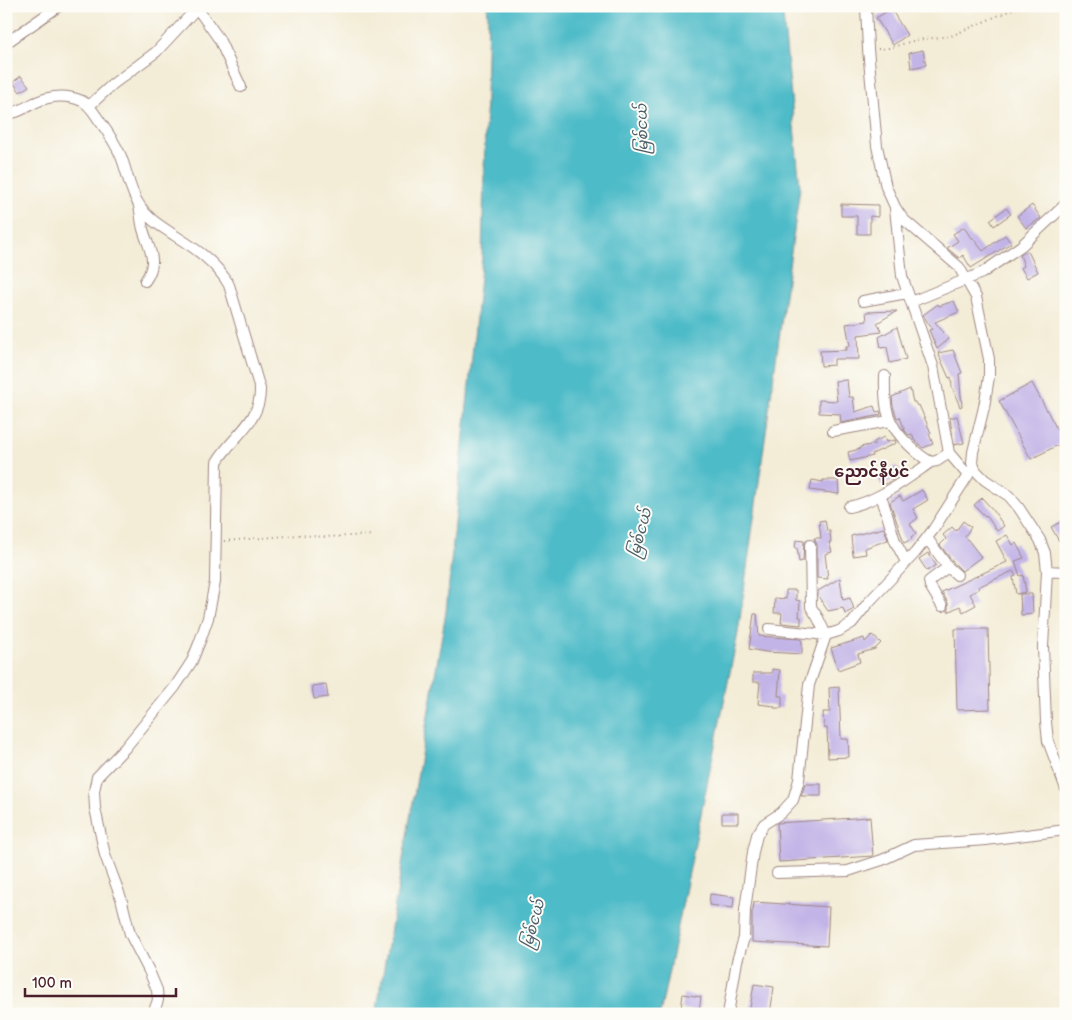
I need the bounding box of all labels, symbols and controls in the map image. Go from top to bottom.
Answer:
water label: မြစ်ငယ် [631,102,654,154]
district label: ညောင်နီပင် [834,460,910,485]
water label: မြစ်ငယ် [623,504,659,560]
water label: မြစ်ငယ် [516,895,552,951]
scale bar [25,965,176,997]
text: 100 m [32,974,72,993]

